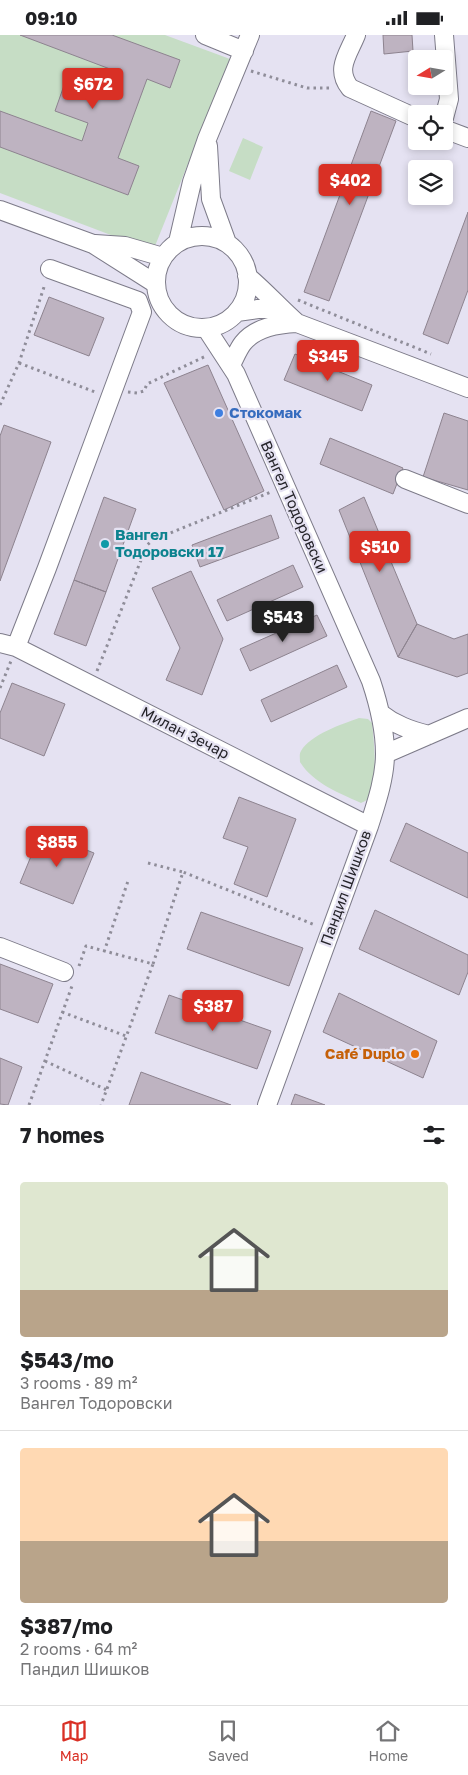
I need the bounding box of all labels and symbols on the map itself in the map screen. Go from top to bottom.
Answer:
north arrow [408,50,452,95]
pin: $672 [63,67,123,110]
pin: $402 [320,163,380,206]
pin: $345 [298,339,358,382]
place label: Стокомак [229,403,302,421]
marker: Стокомак [213,407,225,419]
street label: Вангел Тодоровски [258,438,332,576]
place label: Вангел Тодоровски 17 [115,525,224,560]
pin: $510 [350,531,410,573]
marker: Вангел Тодоровски 17 [99,538,111,550]
pin: $543 [253,601,313,643]
street label: Милан Зечар [138,702,233,762]
pin: $855 [27,825,87,868]
street label: Пандил Шишков [316,828,374,948]
pin: $387 [183,989,243,1032]
place label: Café Duplo [325,1044,405,1062]
marker: Café Duplo [409,1048,421,1060]

